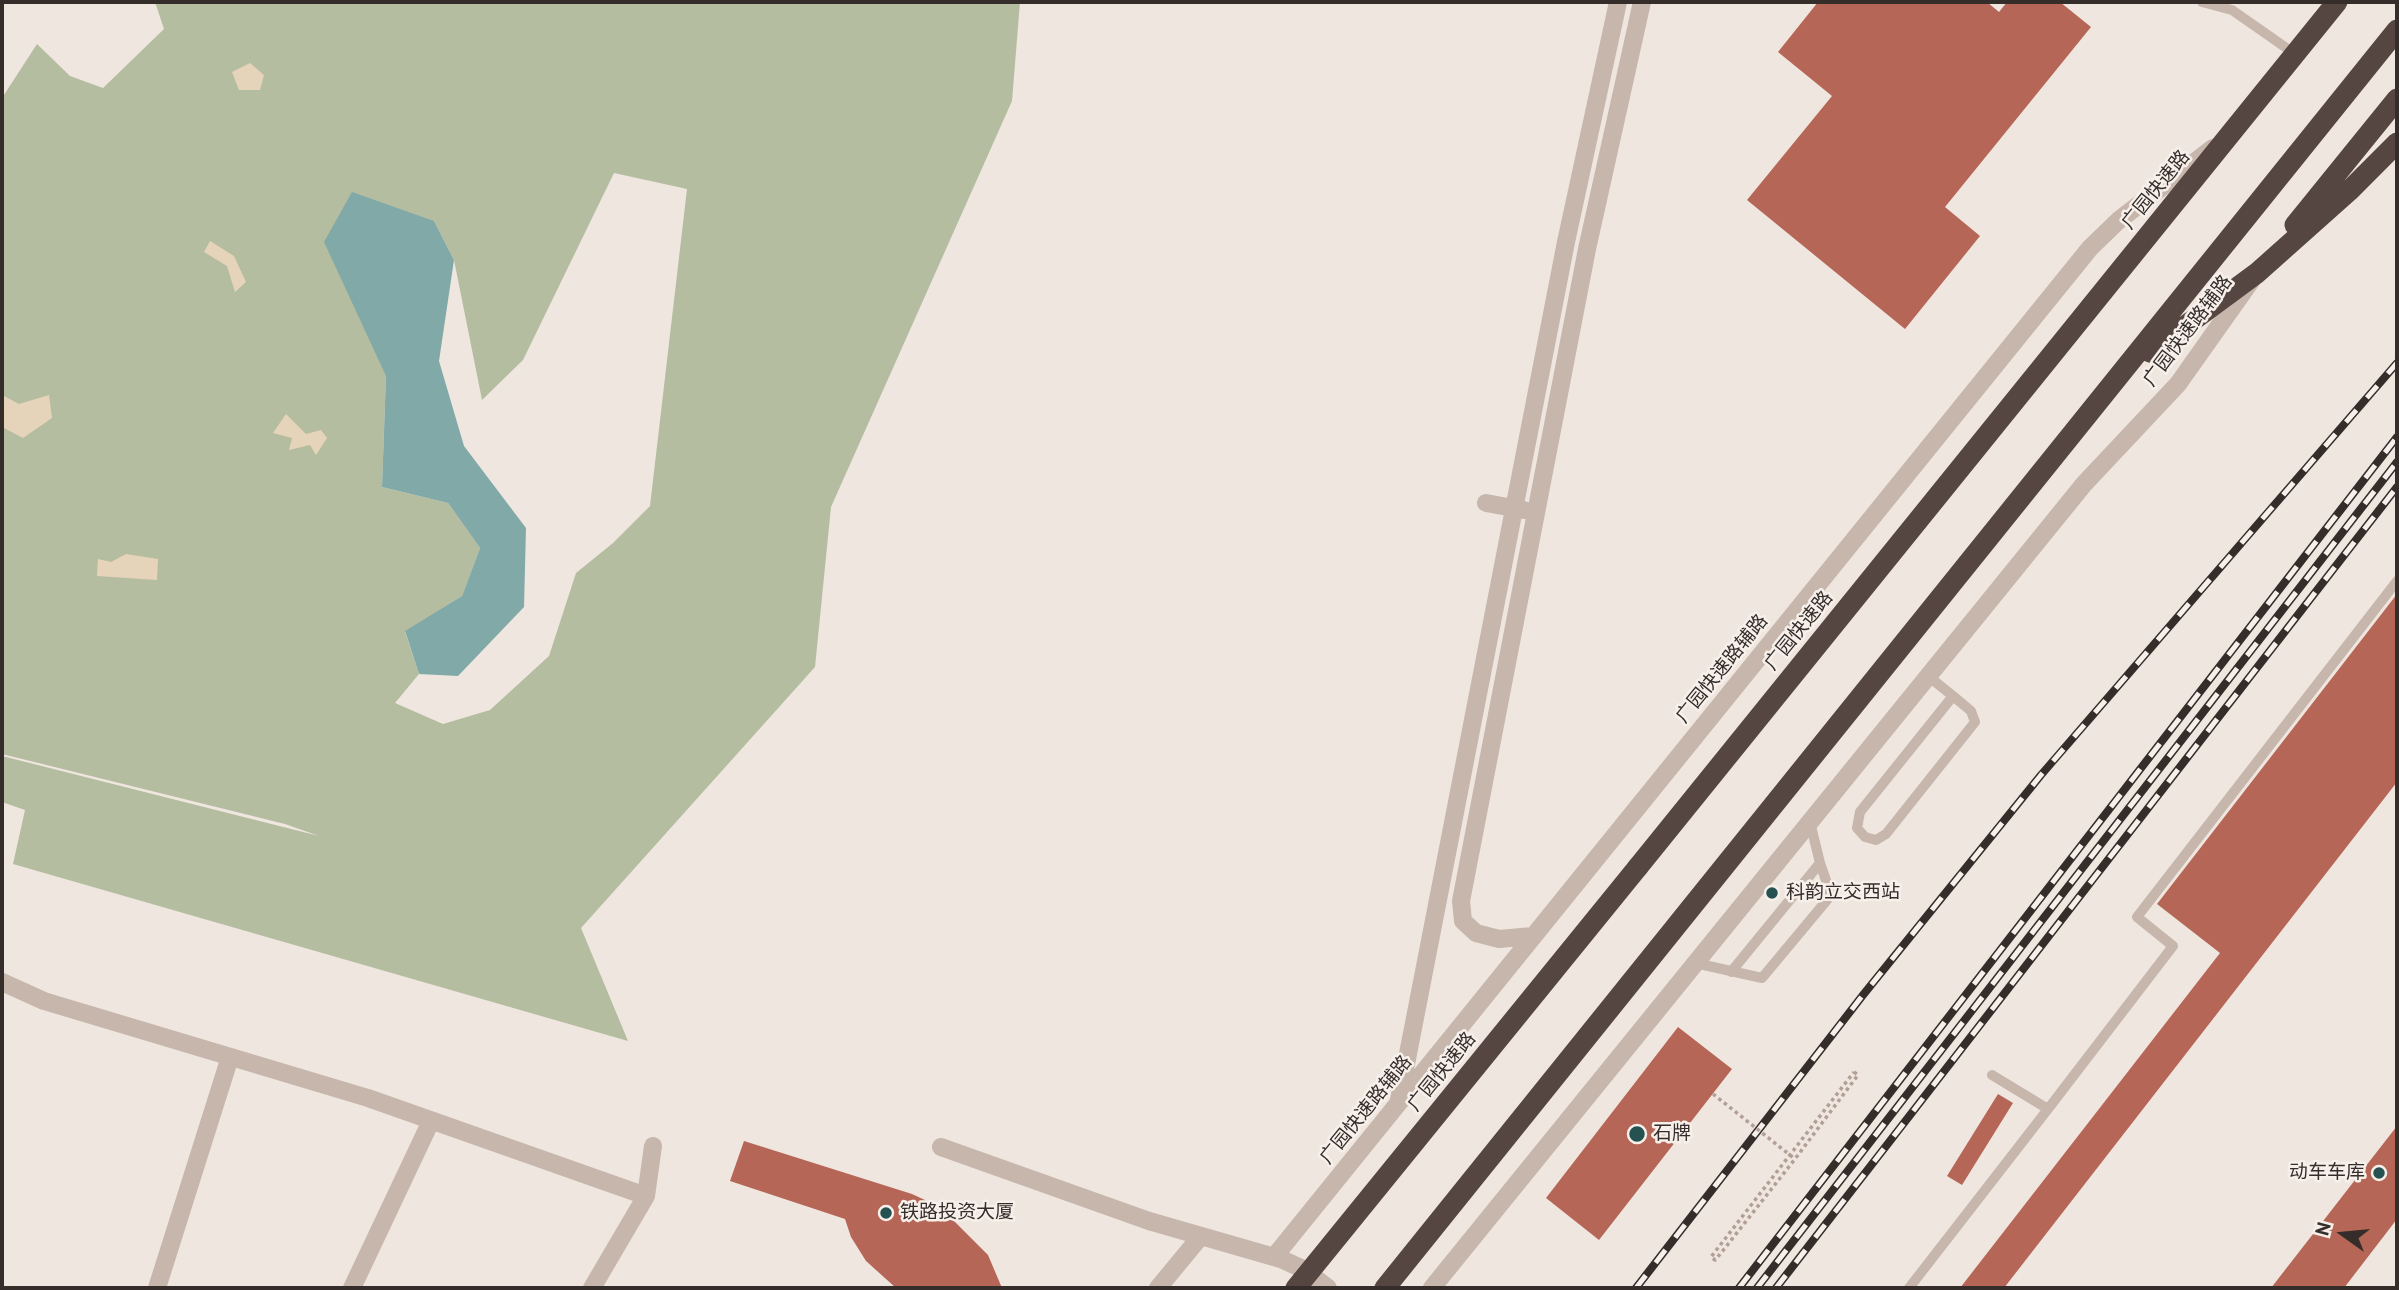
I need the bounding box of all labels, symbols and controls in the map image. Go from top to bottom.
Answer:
street label: 广园快速路 [2117,146,2195,234]
street label: 广园快速路辅路 [2139,271,2237,391]
street label: 广园快速路 [1760,587,1838,675]
street label: 广园快速路辅路 [1671,610,1773,728]
place label: 科韵立交西站 [1786,882,1900,904]
marker: 科韵立交西站 [1764,885,1780,901]
street label: 广园快速路 [1403,1028,1481,1116]
street label: 广园快速路辅路 [1315,1051,1417,1169]
place label: 石牌 [1653,1123,1691,1145]
marker: 石牌 [1627,1124,1647,1144]
place label: 动车车库 [2289,1162,2365,1184]
marker: 动车车库 [2371,1165,2387,1181]
north arrow [2308,1199,2378,1269]
place label: 铁路投资大厦 [900,1202,1014,1224]
marker: 铁路投资大厦 [878,1205,894,1221]
text: N [2310,1219,2336,1238]

